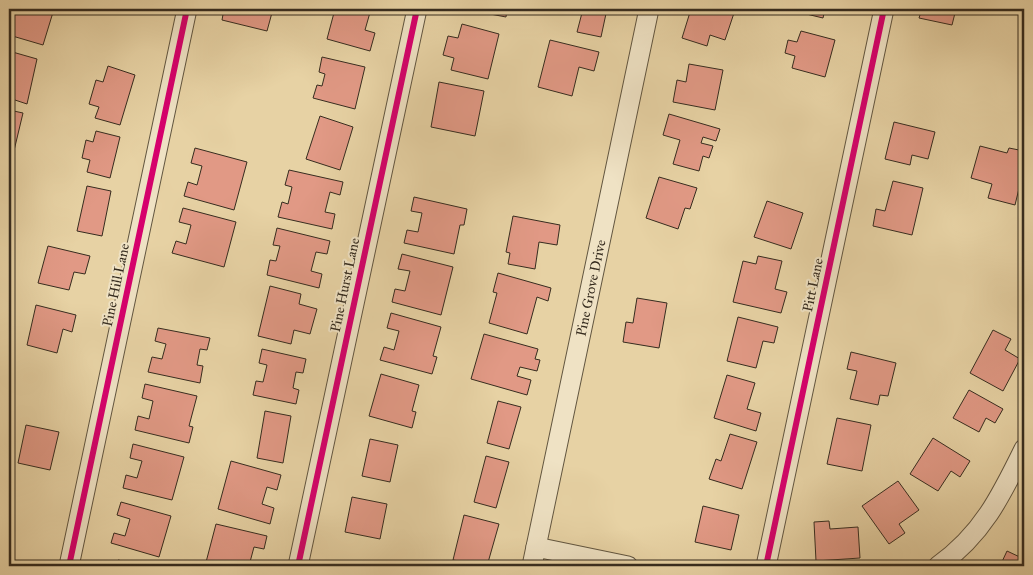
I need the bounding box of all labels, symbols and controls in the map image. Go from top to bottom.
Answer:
street label: Pine Hurst Lane [327,236,363,334]
street label: Pine Grove Drive [572,238,610,338]
street label: Pine Hill Lane [99,242,133,328]
street label: Pitt Lane [799,256,827,313]

